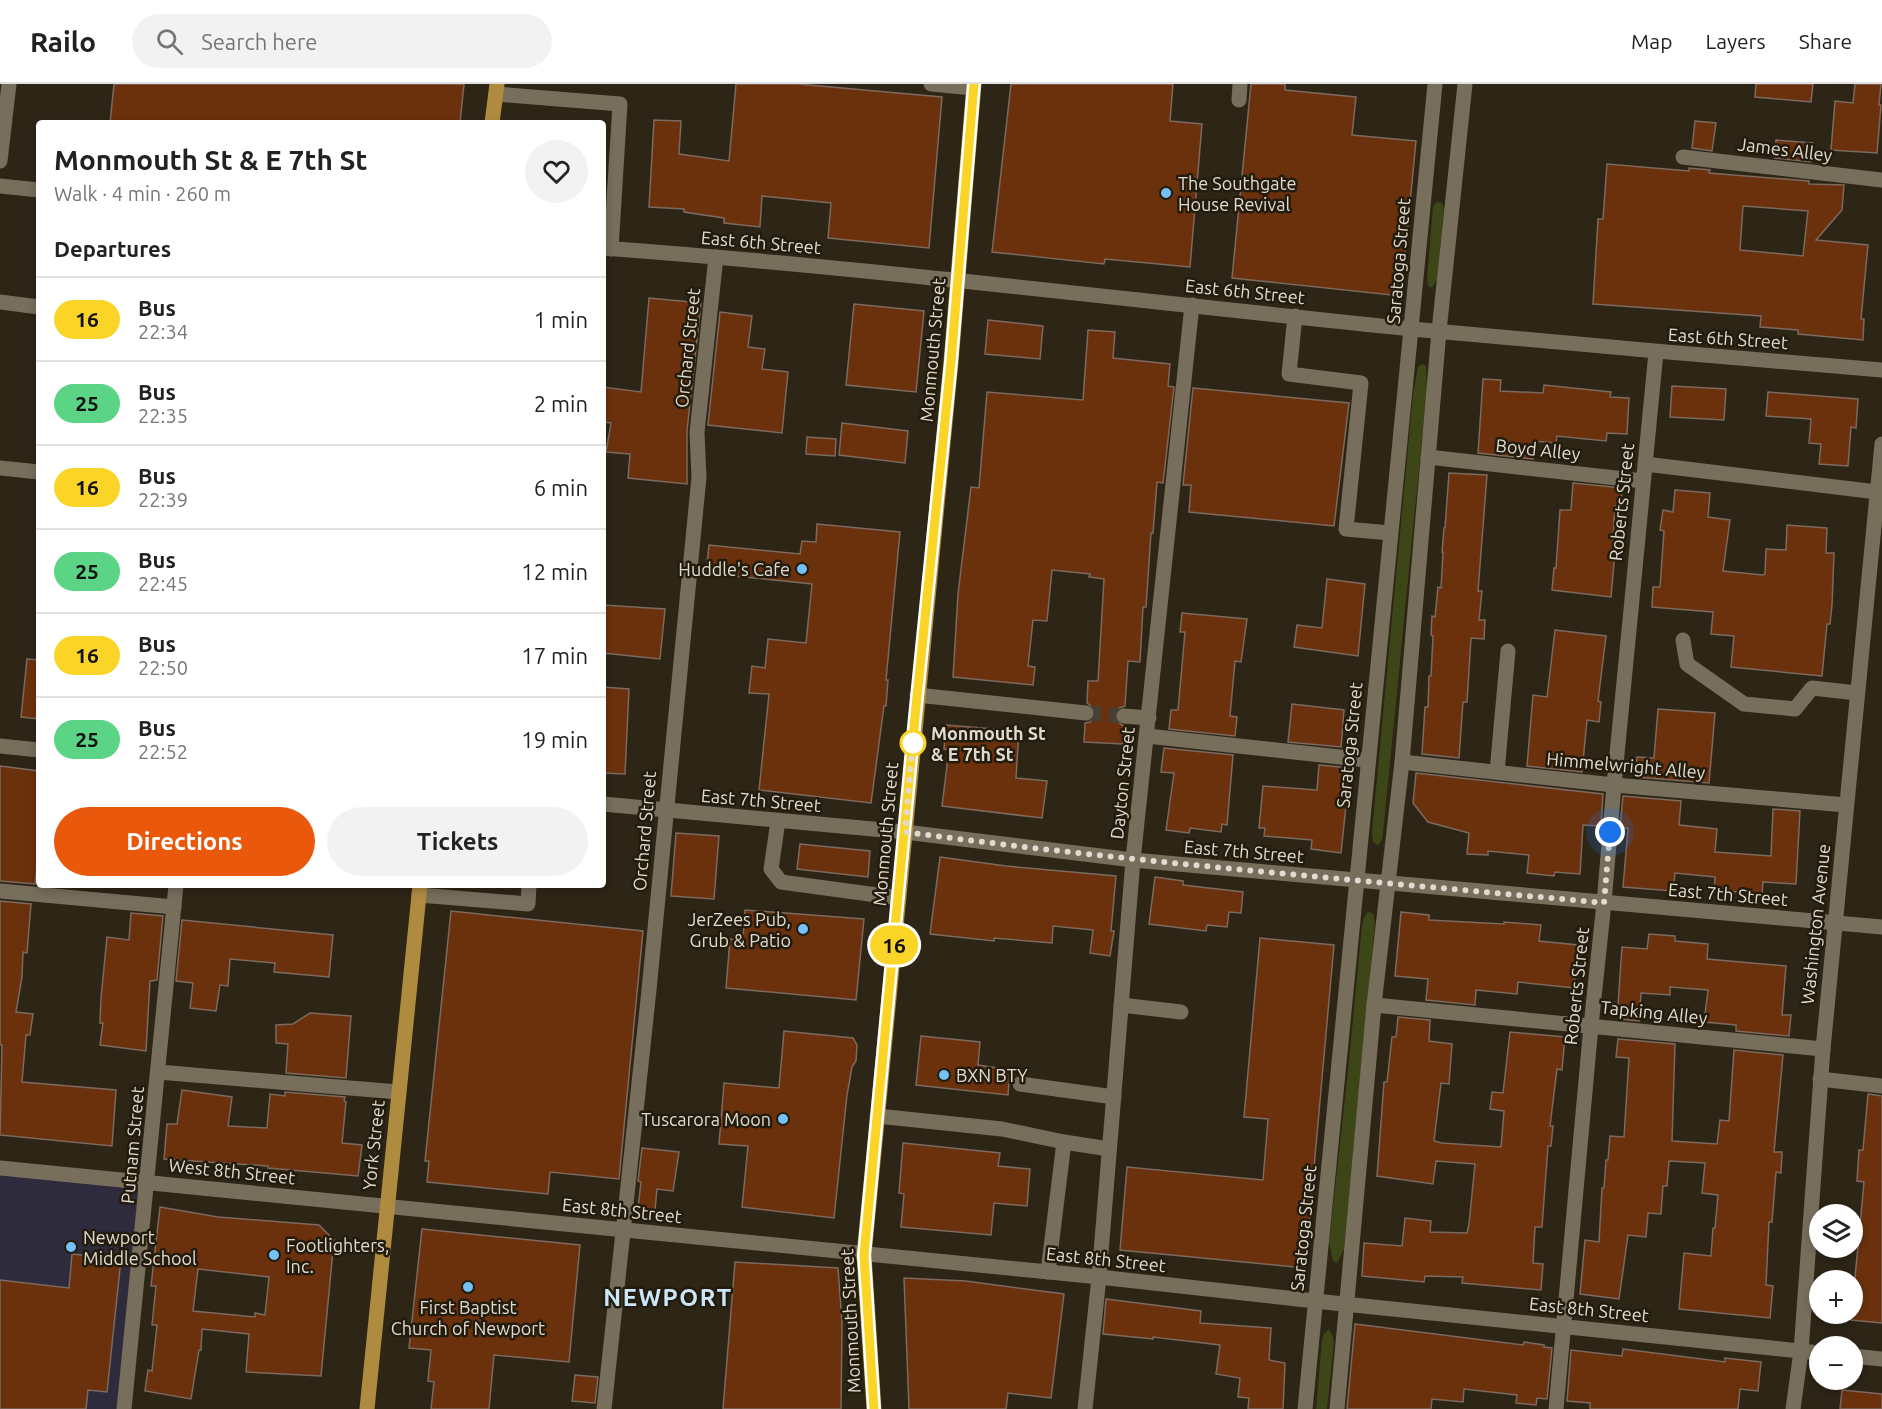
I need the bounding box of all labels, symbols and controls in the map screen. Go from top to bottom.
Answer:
search box [132,14,552,68]
icon: search [153,25,186,58]
text: Railo [30,26,96,57]
text: Search here [201,29,317,54]
text: Map [1631,29,1672,53]
text: Layers [1705,29,1766,53]
text: Share [1799,29,1852,53]
street label: James Alley [1737,133,1834,165]
button: heart [525,140,588,203]
text: Monmouth St & E 7th St [54,144,367,175]
place label: The Southgate House Revival [1178,173,1297,214]
text: Walk · 4 min · 260 m [54,182,231,205]
marker: The Southgate House Revival [1159,186,1173,200]
street label: Saratoga Street [1383,197,1413,325]
street label: East 6th Street [700,227,822,257]
text: Departures [54,236,171,261]
street label: East 6th Street [1184,275,1306,307]
street label: Monmouth Street [916,277,948,423]
street label: Orchard Street [671,287,703,409]
text: Bus [138,295,176,320]
text: 16 [75,307,99,331]
text: 1 min [534,307,588,332]
text: 22:34 [138,320,188,343]
street label: East 6th Street [1667,324,1789,352]
text: Bus [138,379,176,404]
text: 25 [75,391,99,415]
text: 2 min [534,391,588,416]
text: 22:35 [138,404,188,427]
street label: Boyd Alley [1495,435,1582,463]
street label: Roberts Street [1605,442,1637,562]
text: Bus [138,463,176,488]
text: 16 [75,475,99,499]
text: 6 min [534,475,588,500]
text: 22:39 [138,488,188,511]
text: Bus [138,547,176,572]
text: 25 [75,559,99,583]
text: 12 min [521,559,588,584]
place label: Huddle's Cafe [678,559,790,579]
marker: Huddle's Cafe [795,562,809,576]
text: 22:45 [138,572,188,595]
text: Bus [138,631,176,656]
text: 16 [75,643,99,667]
text: 17 min [521,643,588,668]
text: 22:50 [138,656,188,679]
street label: Saratoga Street [1332,681,1366,809]
text: Bus [138,715,176,740]
place label: Monmouth St & E 7th St [931,723,1046,764]
street label: Dayton Street [1106,726,1138,840]
text: 25 [75,727,99,751]
text: 19 min [521,727,588,752]
marker: Monmouth St & E 7th St [900,730,926,756]
text: 22:52 [138,740,188,763]
street label: Himmelwright Alley [1546,748,1707,782]
street label: Monmouth Street [869,761,901,907]
street label: Orchard Street [629,770,659,892]
street label: East 7th Street [700,785,822,815]
button: Directions [54,807,315,876]
button: Tickets [327,807,588,876]
your location [1595,817,1625,847]
street label: East 7th Street [1183,836,1305,866]
street label: Washington Avenue [1797,843,1833,1005]
street label: East 7th Street [1667,879,1789,909]
place label: JerZees Pub, Grub & Patio [687,909,791,950]
marker: JerZees Pub, Grub & Patio [796,922,810,936]
line badge: 16 [867,926,921,964]
street label: Roberts Street [1560,926,1592,1046]
text: 16 [882,933,906,957]
street label: Tapking Alley [1600,996,1709,1028]
place label: BXN BTY [956,1065,1028,1085]
marker: BXN BTY [937,1068,951,1082]
street label: Putnam Street [117,1086,147,1204]
street label: York Street [358,1099,388,1191]
place label: Tuscarora Moon [641,1109,771,1129]
marker: Tuscarora Moon [776,1112,790,1126]
street label: West 8th Street [168,1154,296,1188]
street label: Saratoga Street [1286,1164,1320,1292]
street label: East 8th Street [561,1194,683,1226]
map controls [1809,1204,1863,1390]
button: layers [1809,1204,1863,1258]
place label: Newport Middle School [83,1227,197,1268]
place label: Footlighters, Inc. [286,1235,389,1276]
marker: Newport Middle School [64,1240,78,1254]
street label: East 8th Street [1045,1243,1167,1275]
marker: Footlighters, Inc. [267,1248,281,1262]
street label: Monmouth Street [836,1248,864,1394]
button: + [1809,1270,1863,1324]
marker: First Baptist Church of Newport [461,1280,475,1294]
district label: NEWPORT [603,1284,733,1311]
street label: East 8th Street [1528,1293,1650,1325]
place label: First Baptist Church of Newport [391,1297,545,1338]
button: − [1809,1336,1863,1390]

